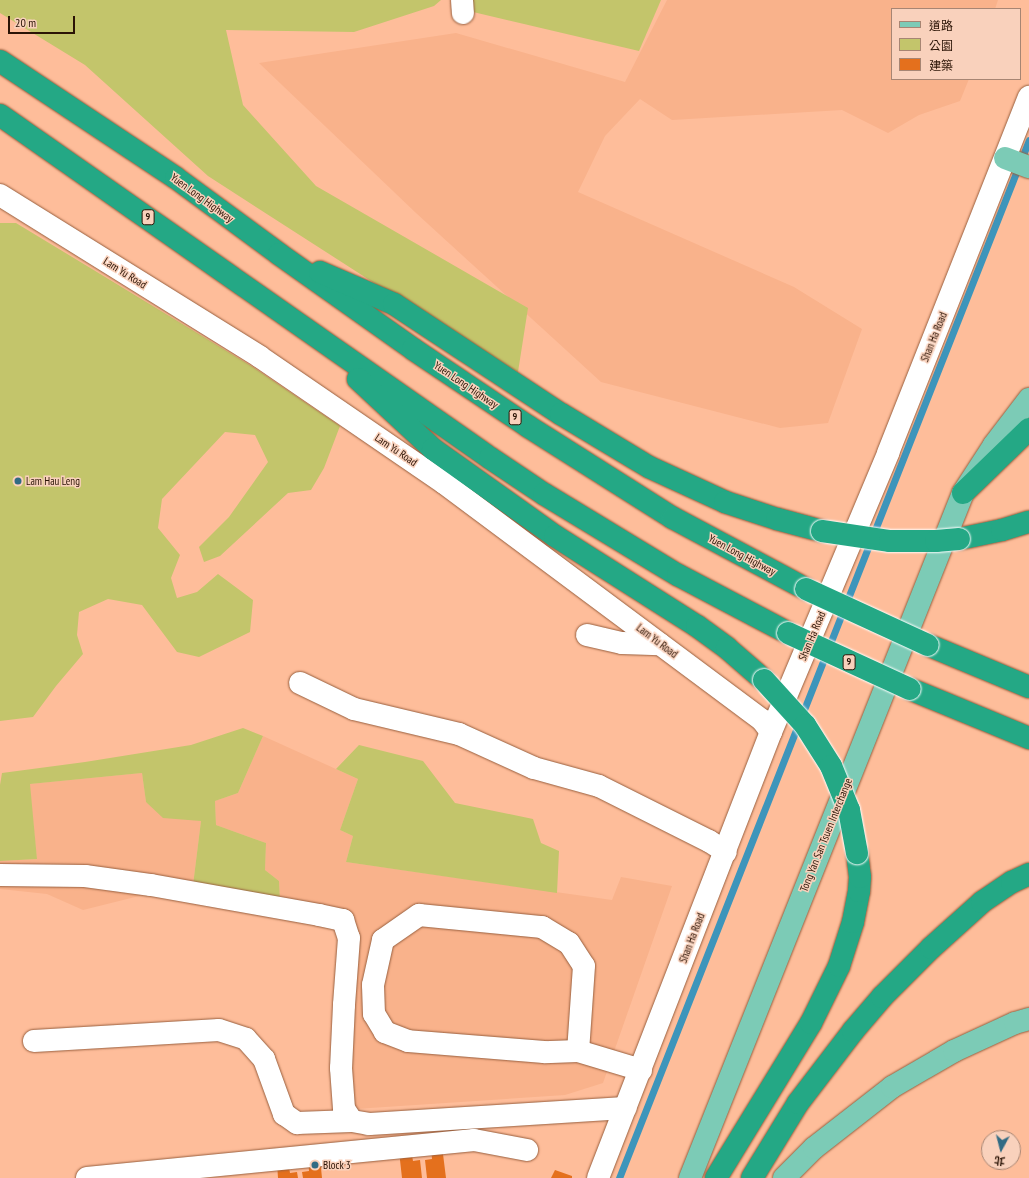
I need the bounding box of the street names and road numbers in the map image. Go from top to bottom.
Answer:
street label: Yuen Long Highway [168,171,236,225]
road number: 9 [141,209,155,225]
street label: Lam Yu Road [101,255,149,291]
street label: Shan Ha Road [918,310,950,364]
street label: Yuen Long Highway [431,359,501,411]
road number: 9 [508,409,522,425]
street label: Lam Yu Road [372,431,420,469]
street label: Yuen Long Highway [706,532,778,578]
street label: Shan Ha Road [796,609,828,663]
street label: Lam Yu Road [634,621,680,661]
road number: 9 [842,654,856,670]
street label: Tong Yan San Tsuen Interchange [797,776,855,894]
street label: Shan Ha Road [676,911,708,965]

